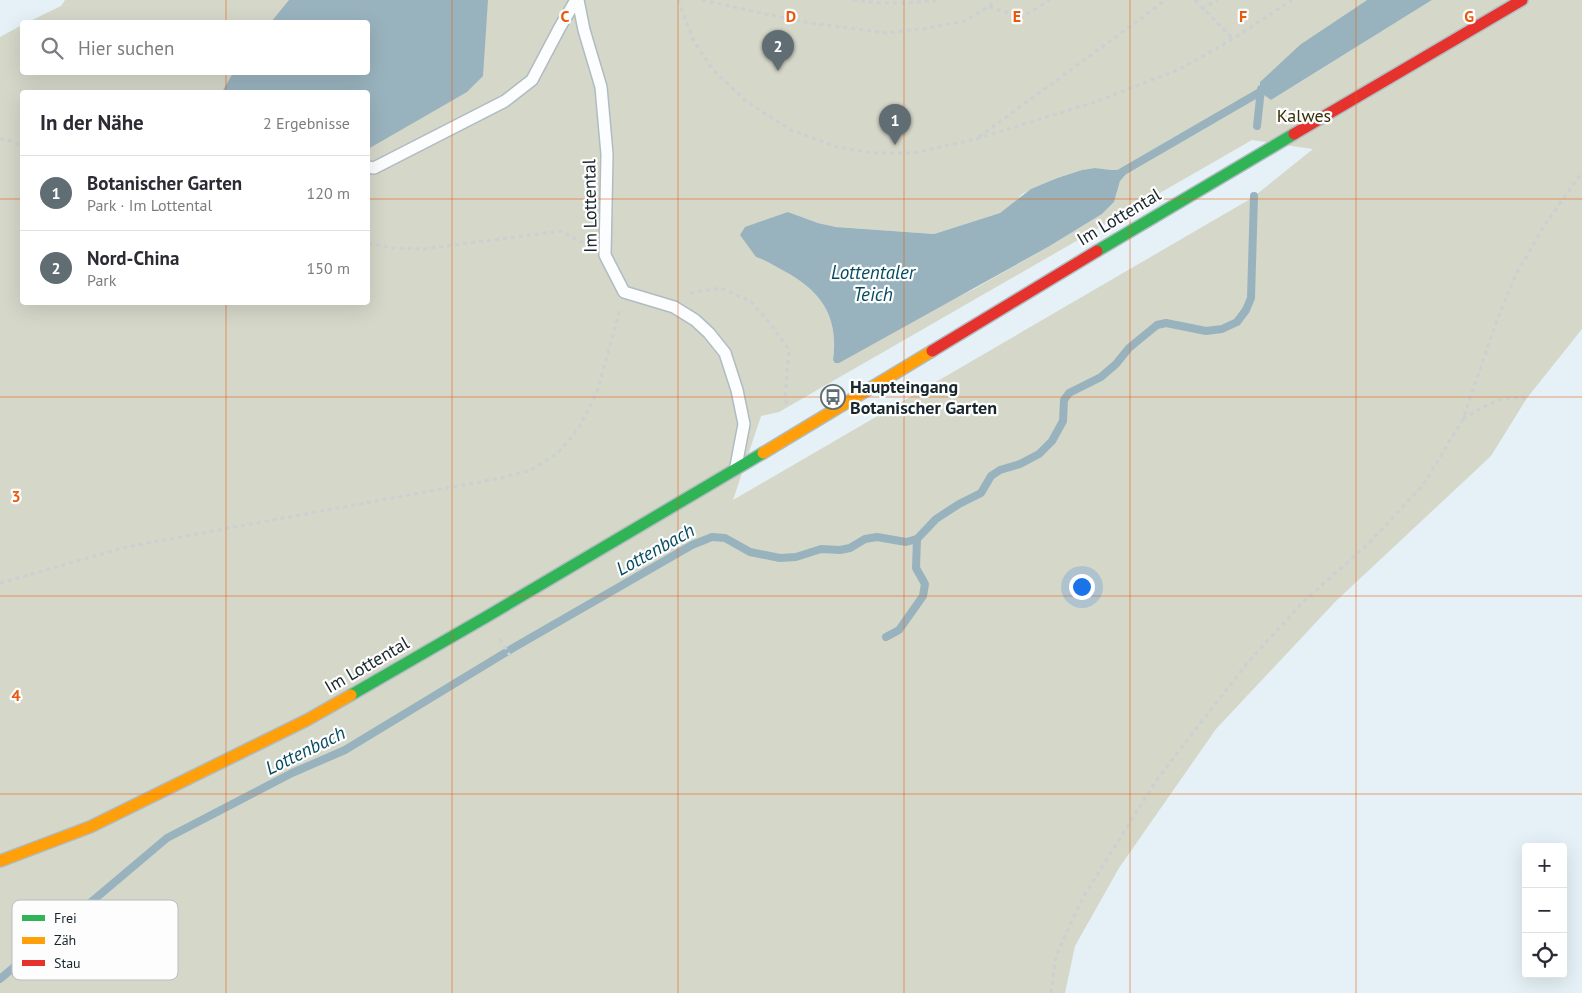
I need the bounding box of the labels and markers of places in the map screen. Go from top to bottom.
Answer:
pin: 2 [762,30,794,71]
pin: 1 [879,104,911,145]
place label: Haupteingang Botanischer Garten [850,375,997,419]
bus stop icon: Haupteingang Botanischer Garten [820,384,846,410]

